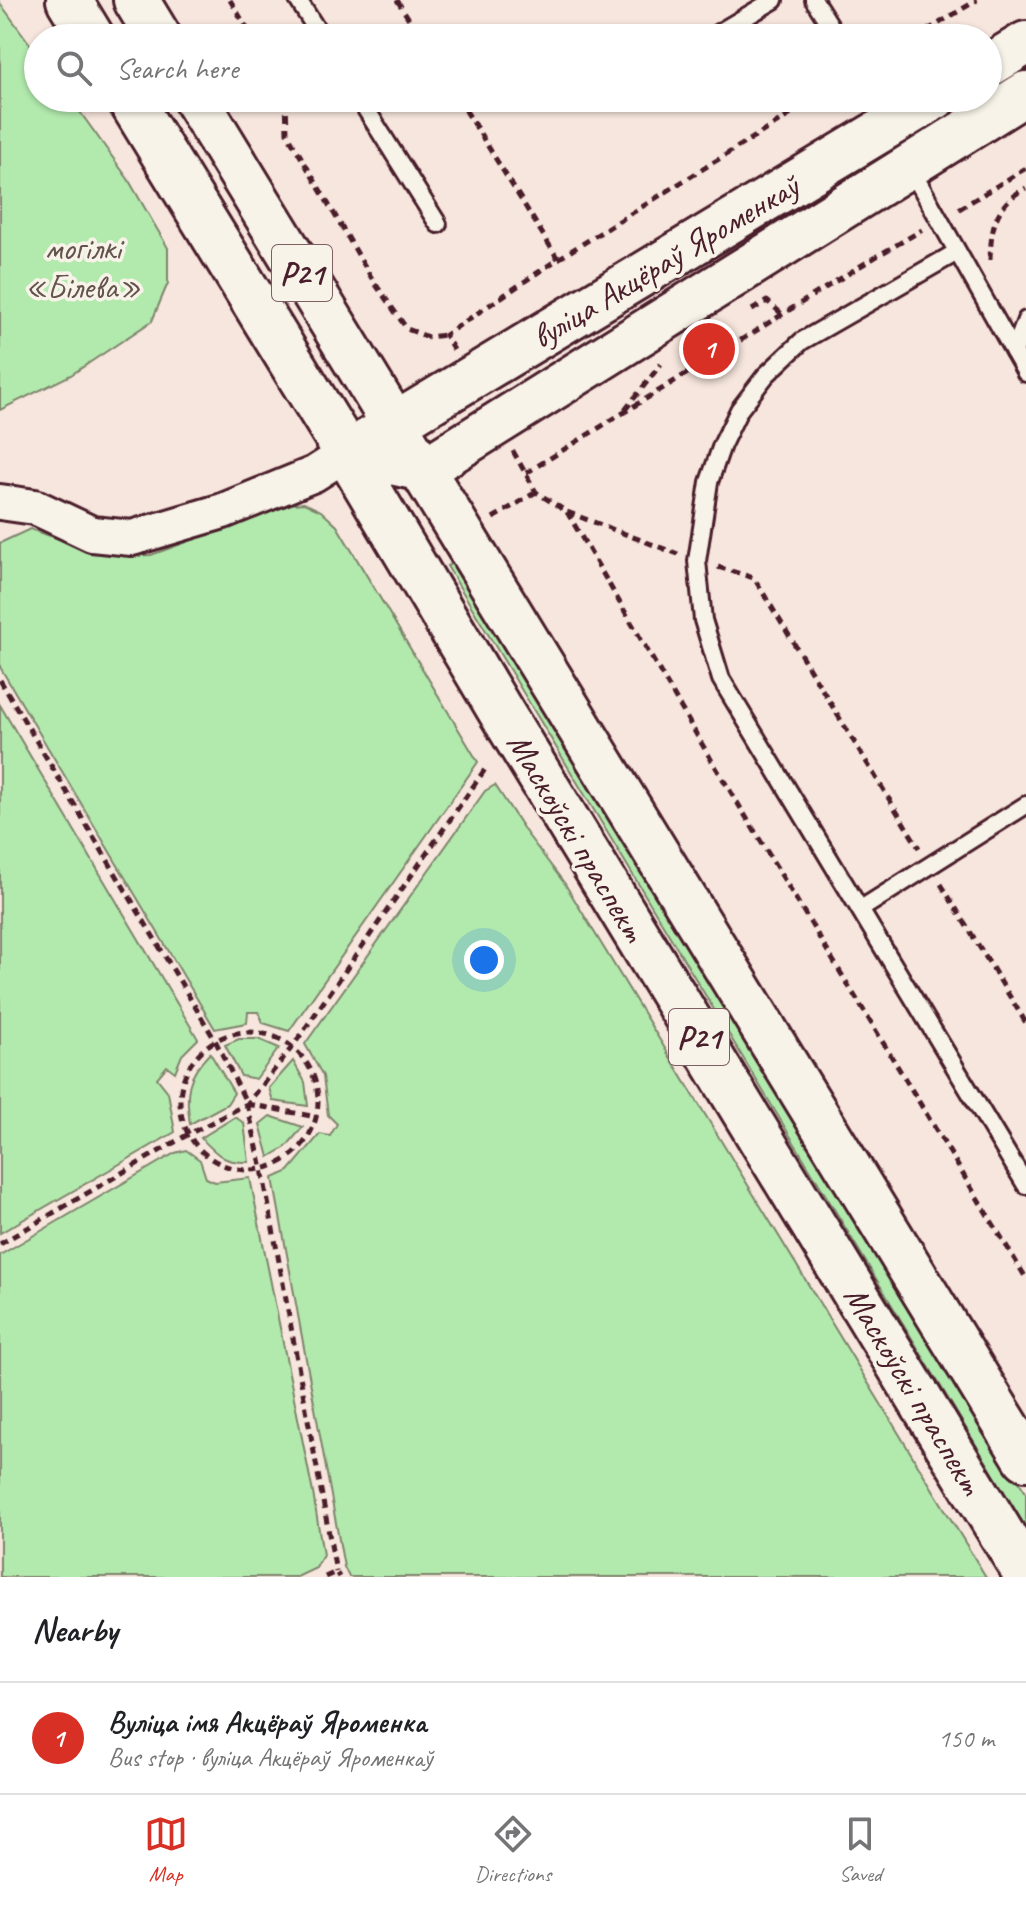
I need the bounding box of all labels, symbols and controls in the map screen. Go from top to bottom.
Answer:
search box [24,24,1002,112]
icon: search [52,46,96,90]
text: Search here [116,49,238,87]
street label: вуліца Акцёраў Яроменкаў [524,163,809,358]
park label: могілкі «Білева» [25,226,141,308]
road number: Р21 [272,245,332,301]
pin: 1 [683,319,735,379]
street label: Маскоўскі праспект [498,725,657,950]
your location [464,940,504,980]
road number: Р21 [669,1009,729,1065]
street label: Маскоўскі праспект [835,1278,994,1503]
text: Nearby [32,1608,118,1651]
text: Вуліца імя Акцёраў Яроменка [108,1703,426,1741]
text: 1 [52,1722,64,1755]
text: 150 m [938,1722,994,1755]
text: Bus stop · вуліца Акцёраў Яроменкаў [108,1741,433,1774]
tab: Map [144,1812,188,1888]
tab: Directions [475,1812,551,1888]
tab: Saved [838,1812,882,1888]

